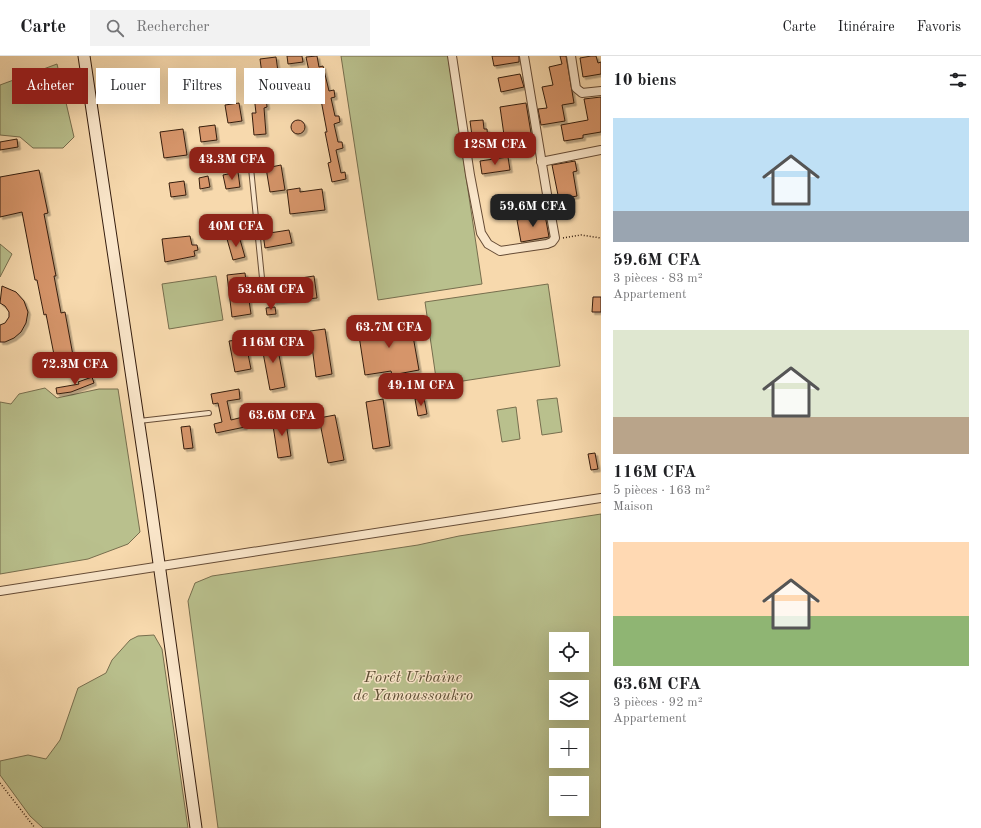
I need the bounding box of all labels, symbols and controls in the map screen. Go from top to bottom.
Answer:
search box [90,10,370,46]
icon: search [104,17,126,39]
text: Carte [20,18,66,37]
text: Rechercher [136,20,209,35]
text: Carte [782,20,816,34]
text: Itinéraire [838,20,895,34]
text: Favoris [917,20,961,34]
chip: Acheter [12,68,88,104]
chip: Louer [96,68,160,104]
chip: Filtres [168,68,236,104]
chip: Nouveau [244,68,325,104]
icon: filters [947,69,969,91]
text: 10 biens [613,72,676,89]
pin: 128M CFA [454,132,536,166]
text: 128M CFA [463,138,527,151]
icon: home [755,144,827,216]
pin: 43.3M CFA [186,147,278,181]
text: 43.3M CFA [198,153,266,166]
pin: 59.6M CFA [487,194,579,228]
text: 59.6M CFA [499,200,567,213]
pin: 40M CFA [199,214,273,248]
text: 40M CFA [208,220,264,233]
text: 59.6M CFA [613,252,701,269]
text: 3 pièces · 83 m² [613,272,703,285]
pin: 53.6M CFA [225,277,317,311]
text: 53.6M CFA [237,283,305,296]
text: Appartement [613,288,687,301]
pin: 63.7M CFA [343,315,435,349]
text: 63.7M CFA [355,321,423,334]
pin: 116M CFA [232,330,314,364]
text: 116M CFA [241,336,305,349]
pin: 72.3M CFA [29,352,121,386]
icon: home [755,356,827,428]
text: 72.3M CFA [41,358,109,371]
pin: 49.1M CFA [375,373,467,407]
text: 49.1M CFA [387,379,455,392]
pin: 63.6M CFA [236,403,328,437]
text: 63.6M CFA [248,409,316,422]
text: 116M CFA [613,464,696,481]
text: 5 pièces · 163 m² [613,484,710,497]
text: Maison [613,500,653,513]
icon: home [755,568,827,640]
map controls [549,632,589,816]
button: locate [549,632,589,672]
park label: Forêt Urbaine de Yamoussoukro [353,670,473,704]
text: 63.6M CFA [613,676,701,693]
button: layers [549,680,589,720]
text: 3 pièces · 92 m² [613,696,703,709]
text: Appartement [613,712,687,725]
button: + [549,728,589,768]
button: − [549,776,589,816]

